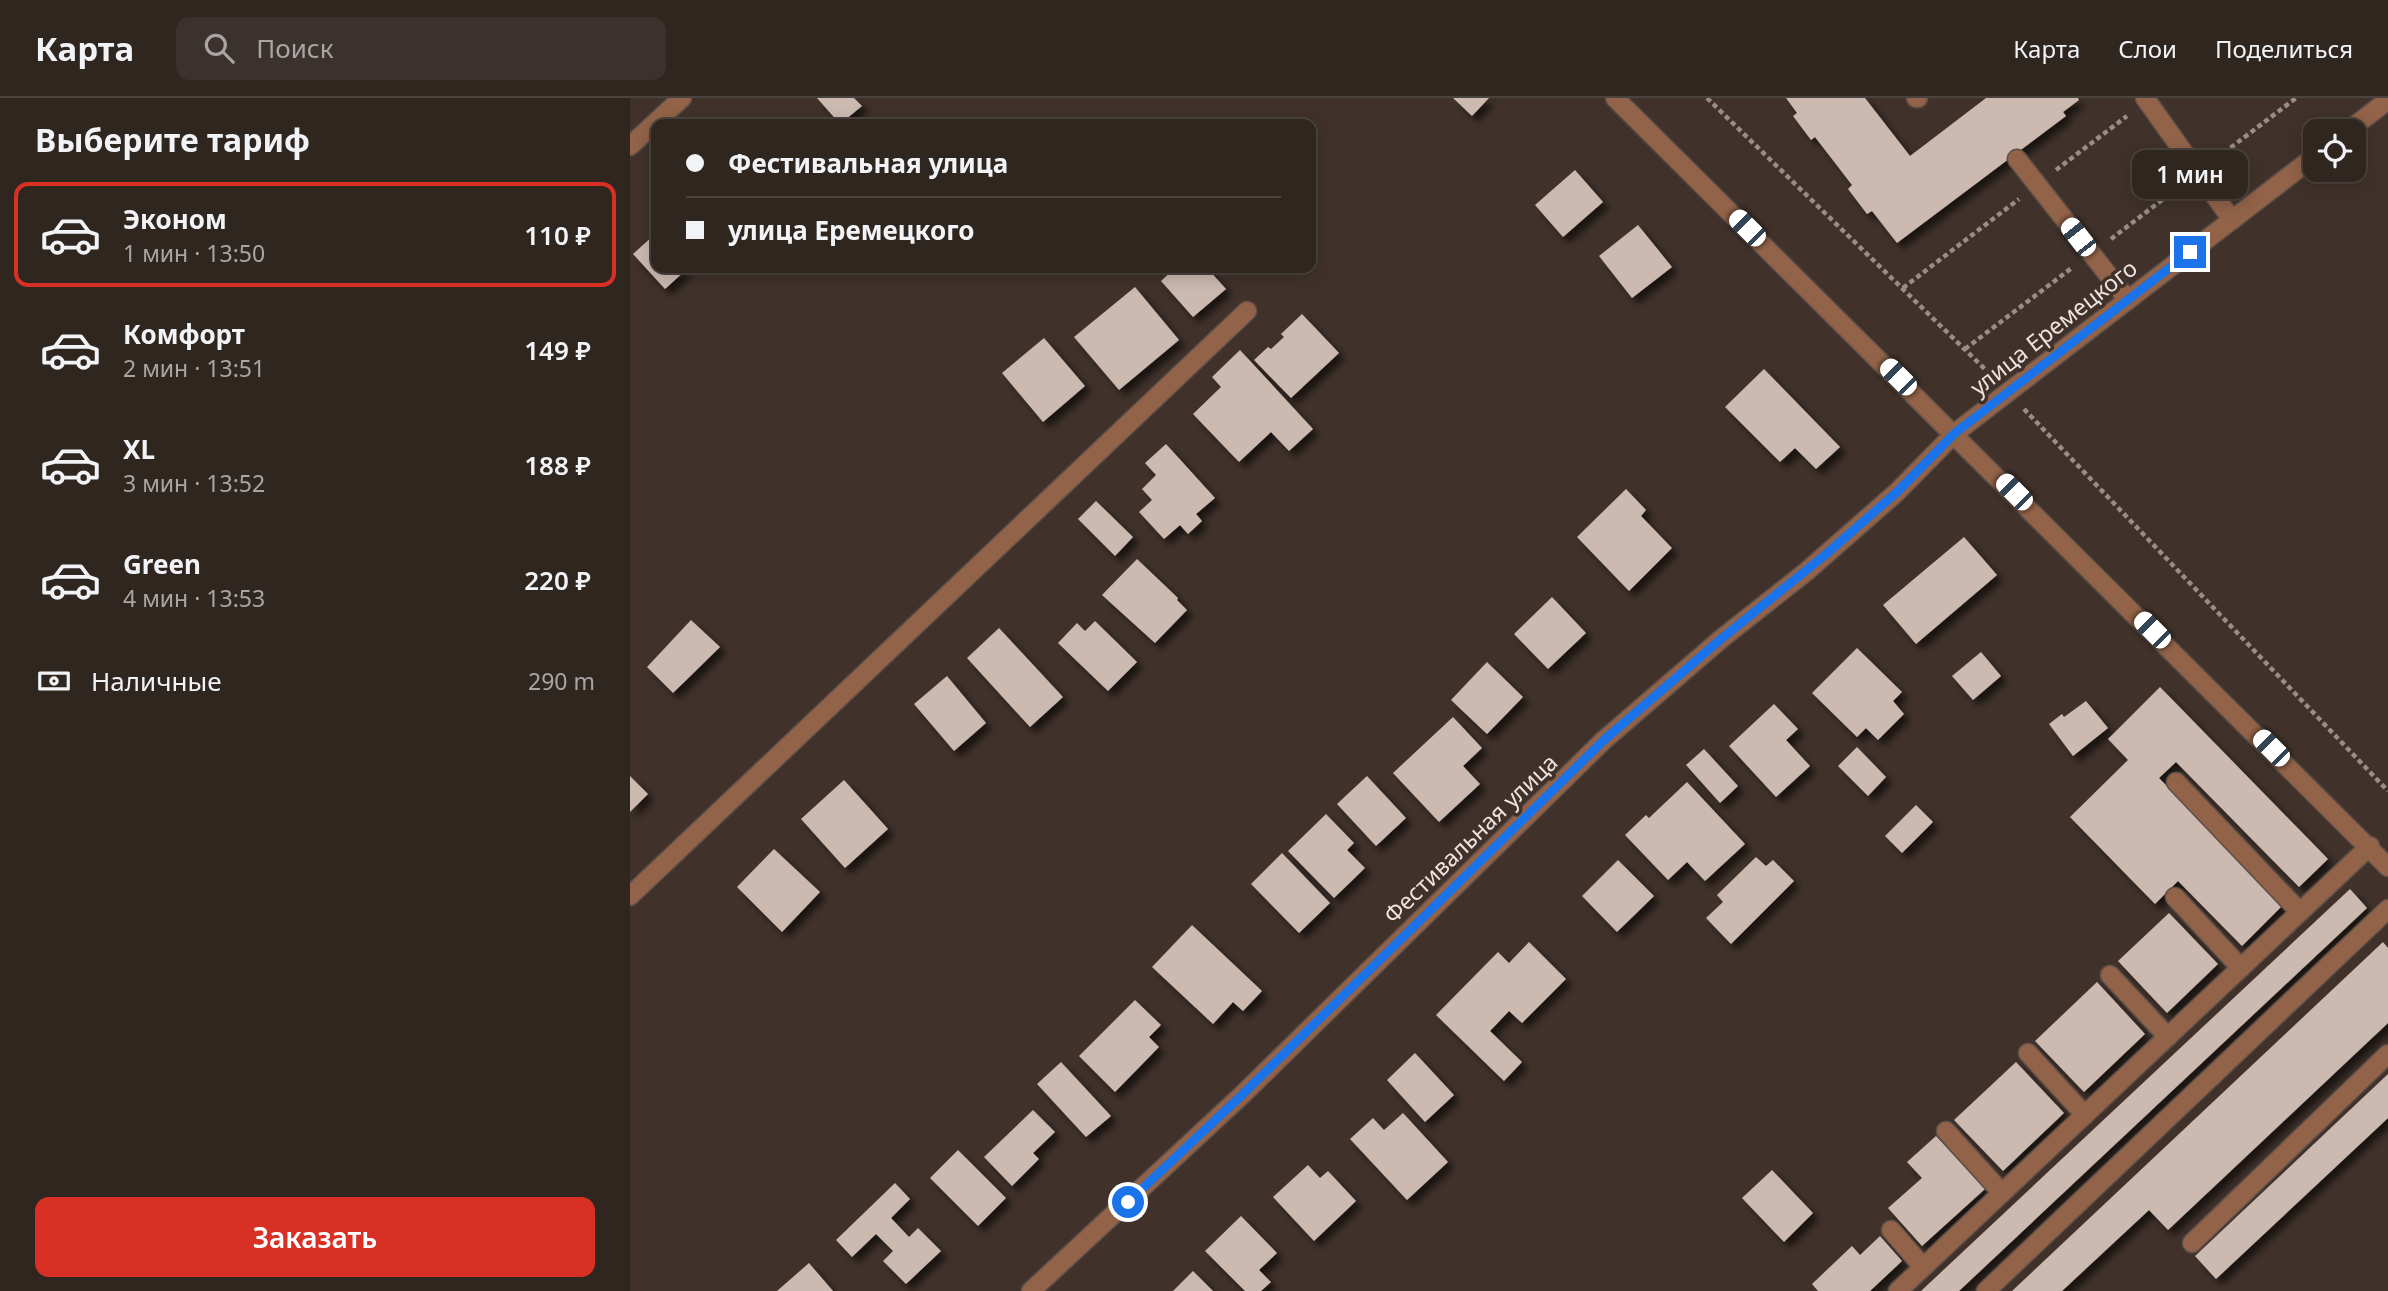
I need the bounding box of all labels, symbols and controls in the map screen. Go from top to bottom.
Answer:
search box [176,17,666,80]
text: Карта [35,26,134,71]
icon: search [200,29,238,67]
text: Поиск [256,30,333,66]
text: Карта [2013,32,2080,65]
text: Слои [2118,32,2177,65]
text: Поделиться [2215,32,2353,65]
text: Выберите тариф [35,118,310,161]
map controls [2303,119,2366,182]
button: locate [2303,119,2366,182]
text: Фестивальная улица [728,145,1008,181]
callout: 1 мин [2132,150,2248,200]
text: 1 мин [2156,158,2224,190]
text: Эконом [123,201,227,237]
icon: car [39,203,102,266]
car [1725,206,1770,250]
text: улица Еремецкого [728,212,974,248]
car [2057,214,2100,260]
text: 110 ₽ [524,217,591,253]
route end [2174,236,2206,268]
text: 1 мин · 13:50 [123,237,265,269]
street label: улица Еремецкого [1963,252,2143,402]
text: Комфорт [123,316,245,352]
icon: car [39,318,102,381]
text: 149 ₽ [524,332,591,368]
text: 2 мин · 13:51 [123,352,265,384]
car [1876,355,1921,399]
text: XL [123,431,155,467]
icon: car [39,433,102,496]
text: 188 ₽ [524,447,591,483]
text: 3 мин · 13:52 [123,467,265,499]
car [1992,470,2037,514]
text: Green [123,546,201,582]
icon: car [39,548,102,611]
text: 220 ₽ [524,562,591,598]
text: 4 мин · 13:53 [123,582,265,614]
car [2130,608,2175,652]
icon: cash [35,662,73,700]
text: Наличные [91,663,222,699]
text: 290 m [528,665,595,697]
car [2249,726,2294,770]
street label: Фестивальная улица [1376,746,1564,930]
route start [1112,1186,1144,1218]
button: Заказать [35,1197,595,1277]

